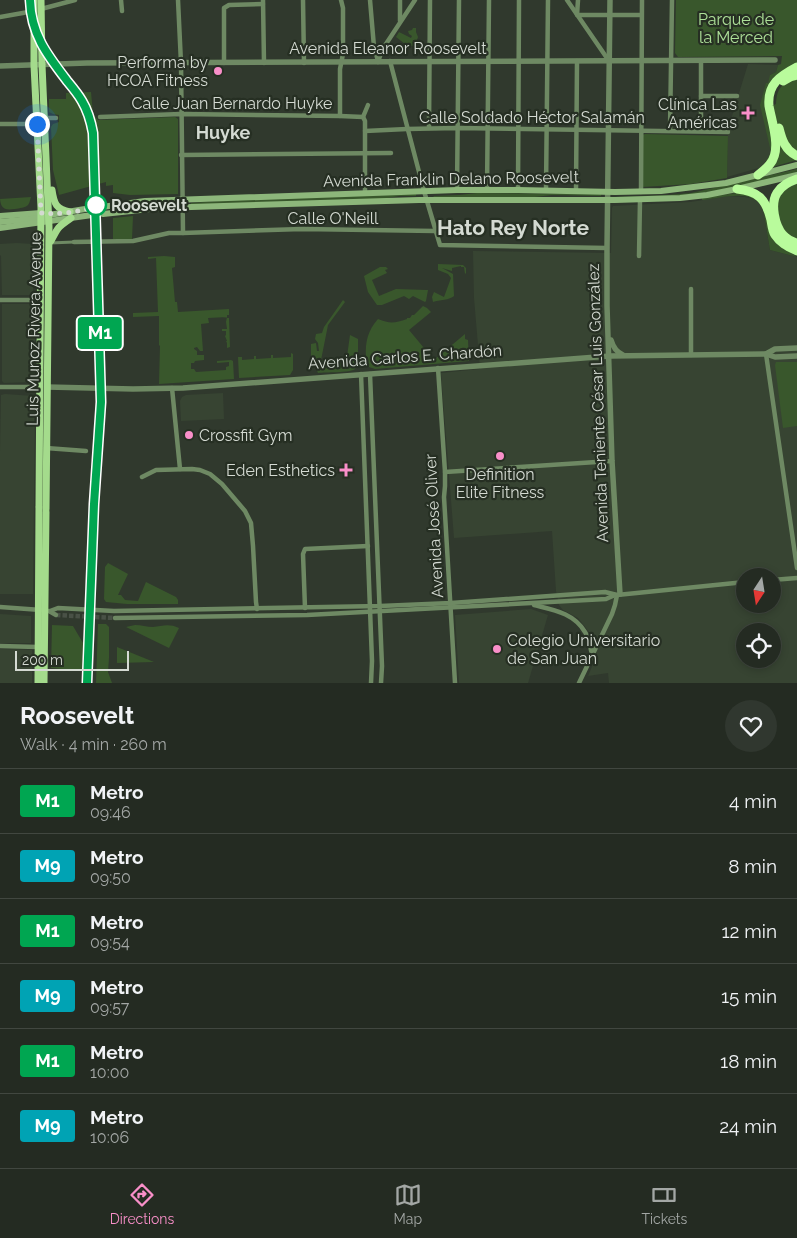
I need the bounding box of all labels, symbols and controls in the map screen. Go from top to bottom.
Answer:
park label: Parque de la Merced [698,10,774,47]
street label: Avenida Eleanor Roosevelt [289,39,487,58]
place label: Performa by HCOA Fitness [107,53,208,90]
marker: Performa by HCOA Fitness [212,65,224,77]
street label: Calle Juan Bernardo Huyke [132,94,332,113]
place label: Clínica Las Américas [658,95,737,132]
marker: Clínica Las Américas [741,106,755,120]
street label: Calle Soldado Héctor Salamán [419,108,645,127]
your location [25,112,50,137]
district label: Huyke [196,122,251,143]
street label: Avenida Franklin Delano Roosevelt [323,167,580,191]
marker: Roosevelt [85,194,107,216]
place label: Roosevelt [111,196,187,215]
street label: Calle O'Neill [288,209,379,228]
district label: Hato Rey Norte [437,215,590,240]
street label: Luis Munoz Rivera Avenue [23,232,45,426]
street label: Avenida Teniente César Luis González [584,263,612,543]
line badge: M1 [78,317,122,349]
text: M1 [88,322,112,343]
street label: Avenida Carlos E. Chardón [307,341,503,373]
place label: Crossfit Gym [199,426,293,445]
marker: Crossfit Gym [183,429,195,441]
marker: Definition Elite Fitness [494,450,506,462]
street label: Avenida José Oliver [421,453,447,599]
place label: Eden Esthetics [226,461,335,480]
marker: Eden Esthetics [339,463,353,477]
place label: Definition Elite Fitness [456,465,545,502]
north arrow [736,568,781,612]
map controls [736,568,781,668]
button: locate [736,623,781,668]
place label: Colegio Universitario de San Juan [507,631,660,668]
marker: Colegio Universitario de San Juan [491,643,503,655]
scale bar [15,648,129,671]
text: 200 m [22,652,63,668]
button: heart [725,700,777,752]
text: Roosevelt [20,701,134,730]
text: Walk · 4 min · 260 m [20,735,167,754]
text: Metro [90,781,144,803]
text: M1 [35,790,60,811]
text: 4 min [729,790,777,812]
text: 09:46 [90,803,131,822]
text: Metro [90,846,144,868]
text: M9 [34,855,61,876]
text: 8 min [728,855,777,877]
text: 09:50 [90,868,131,887]
text: Metro [90,911,144,933]
text: M1 [35,920,60,941]
text: 12 min [721,920,777,942]
text: 09:54 [90,933,130,952]
text: Metro [90,976,144,998]
text: M9 [34,985,61,1006]
text: 15 min [721,985,777,1007]
text: 09:57 [90,998,129,1017]
text: Metro [90,1041,144,1063]
text: M1 [35,1050,60,1071]
text: 18 min [720,1050,777,1072]
text: 10:00 [90,1063,129,1082]
text: Metro [90,1106,144,1128]
text: M9 [34,1115,61,1136]
text: 24 min [719,1115,777,1137]
text: 10:06 [90,1128,129,1147]
tab: Directions [110,1181,174,1227]
tab: Map [394,1181,422,1227]
tab: Tickets [641,1181,687,1227]

